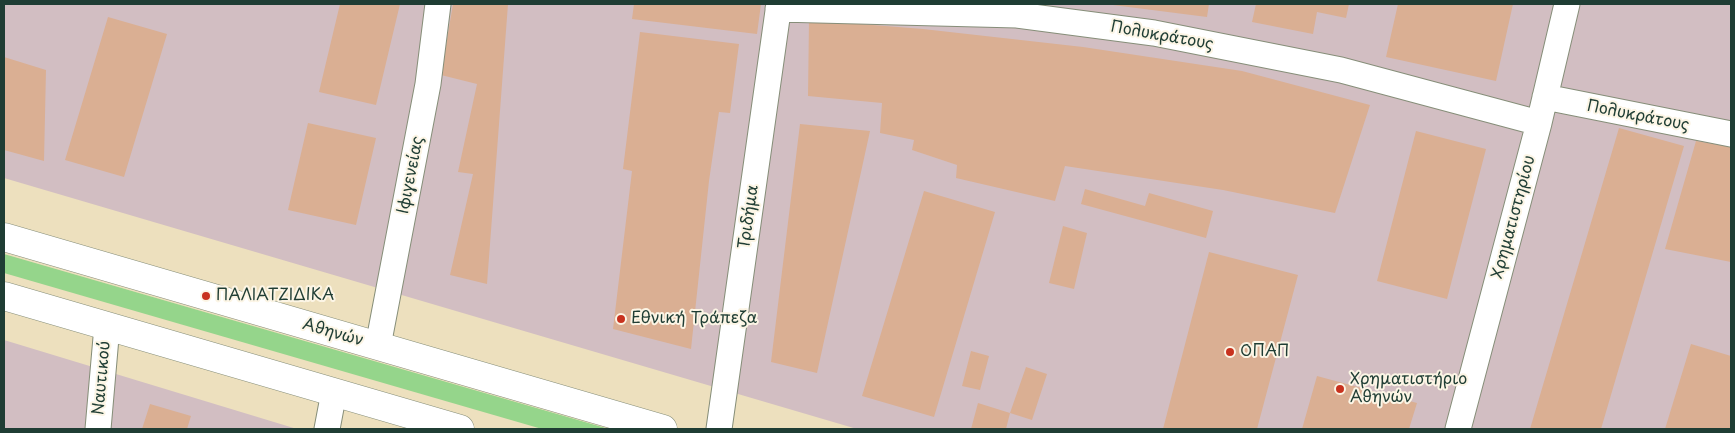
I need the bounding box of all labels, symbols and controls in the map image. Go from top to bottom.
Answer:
street label: Πολυκράτους [1109,18,1215,54]
street label: Πολυκράτους [1585,97,1691,135]
street label: Ιφιγενείας [394,135,428,215]
street label: Χρηματιστηρίου [1488,153,1540,281]
street label: Τριδήμα [735,184,763,250]
place label: ΠΑΛΙΑΤΖΙΔΙΚΑ [216,286,334,306]
marker: ΠΑΛΙΑΤΖΙΔΙΚΑ [200,290,212,302]
place label: Εθνική Τράπεζα [631,309,757,329]
marker: Εθνική Τράπεζα [615,313,627,325]
street label: Αθηνών [300,315,366,351]
street label: Ναυτικού [89,340,115,416]
place label: ΟΠΑΠ [1240,342,1289,362]
marker: ΟΠΑΠ [1224,346,1236,358]
place label: Χρηματιστήριο Αθηνών [1350,370,1467,408]
marker: Χρηματιστήριο Αθηνών [1334,383,1346,395]

